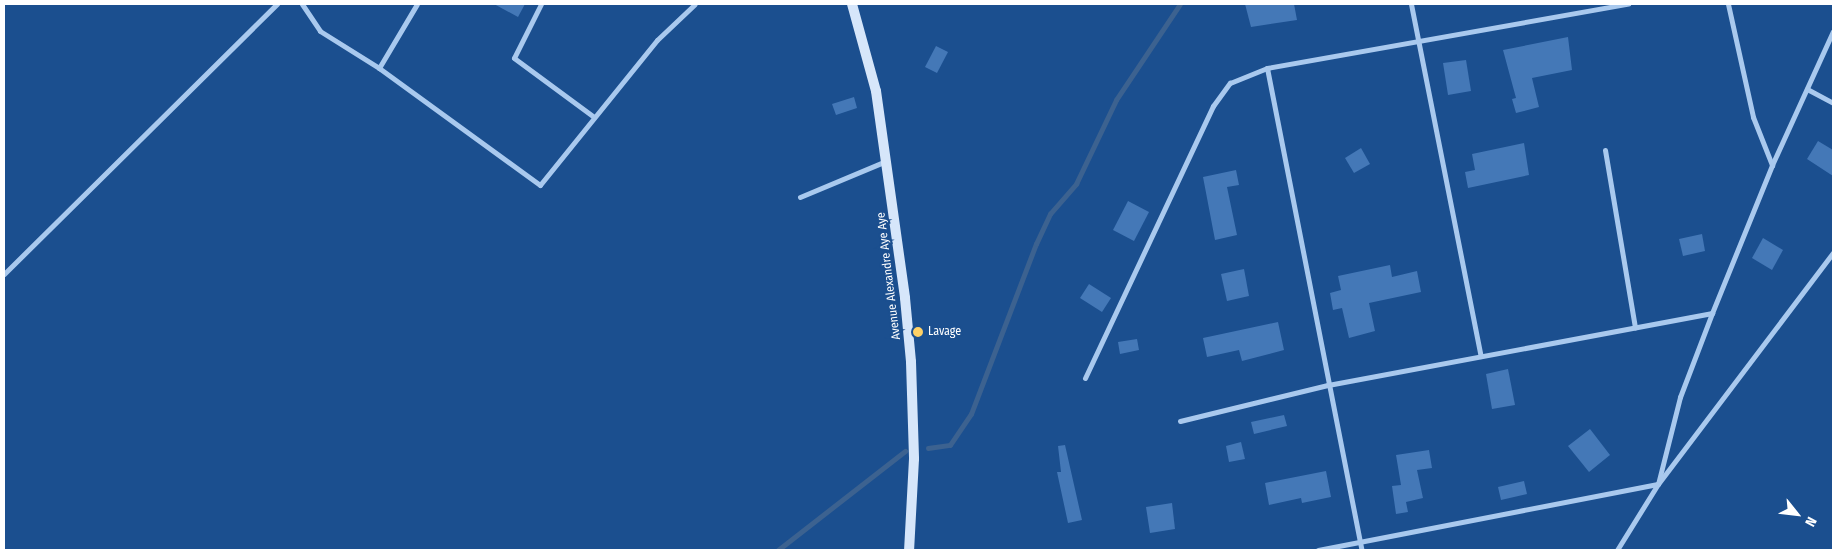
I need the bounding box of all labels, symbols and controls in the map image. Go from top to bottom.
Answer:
street label: Avenue Alexandre Aye Aye [874,211,904,341]
place label: Lavage [928,325,961,339]
marker: Lavage [912,326,924,338]
north arrow [1772,489,1822,539]
text: N [1801,514,1820,529]

